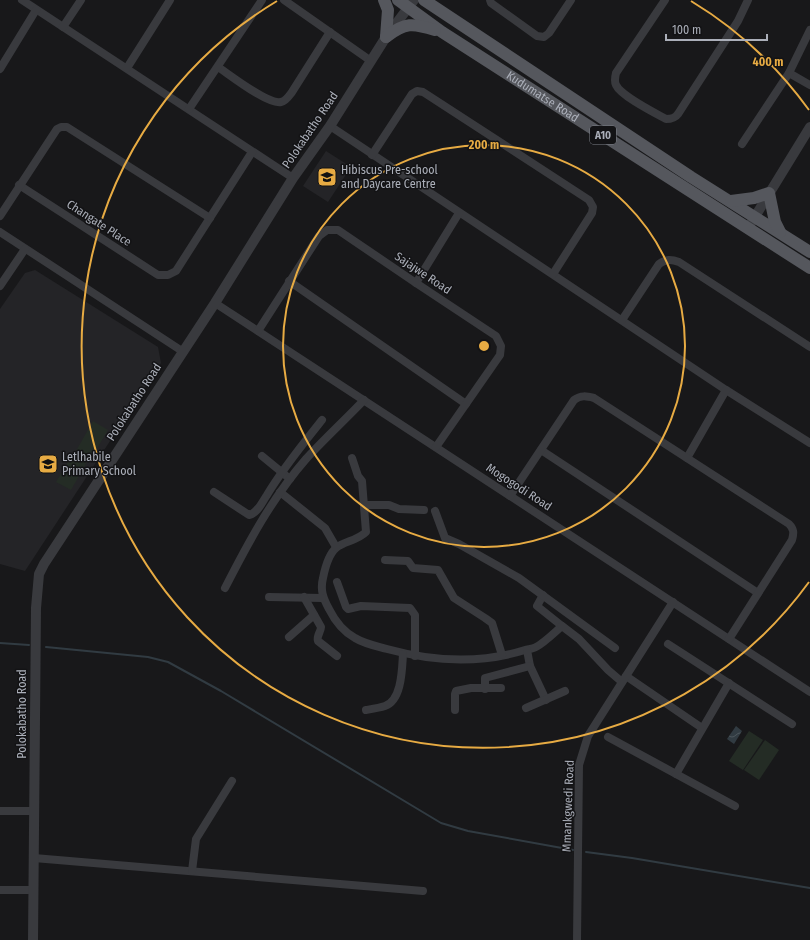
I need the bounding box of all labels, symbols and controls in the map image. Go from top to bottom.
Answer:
scale bar [666,16,767,42]
text: 100 m [672,23,701,37]
text: 400 m [753,55,783,69]
street label: Kudumatse Road [504,68,581,125]
street label: Polokabatho Road [279,89,341,171]
road number: A10 [590,126,616,144]
text: 200 m [468,138,499,152]
place label: Hibiscus Pre-school and Daycare Centre [341,163,438,191]
school or university icon: Hibiscus Pre-school and Daycare Centre [316,166,338,188]
street label: Changate Place [64,197,134,249]
street label: Sajajwe Road [392,249,454,297]
centre of rings [477,339,491,353]
street label: Polokabatho Road [104,361,164,443]
place label: Letlhabile Primary School [62,450,136,478]
school or university icon: Letlhabile Primary School [37,453,59,475]
street label: Mogogodi Road [484,461,554,513]
street label: Polokabatho Road [15,669,29,759]
street label: Mmankgwedi Road [559,760,577,852]

